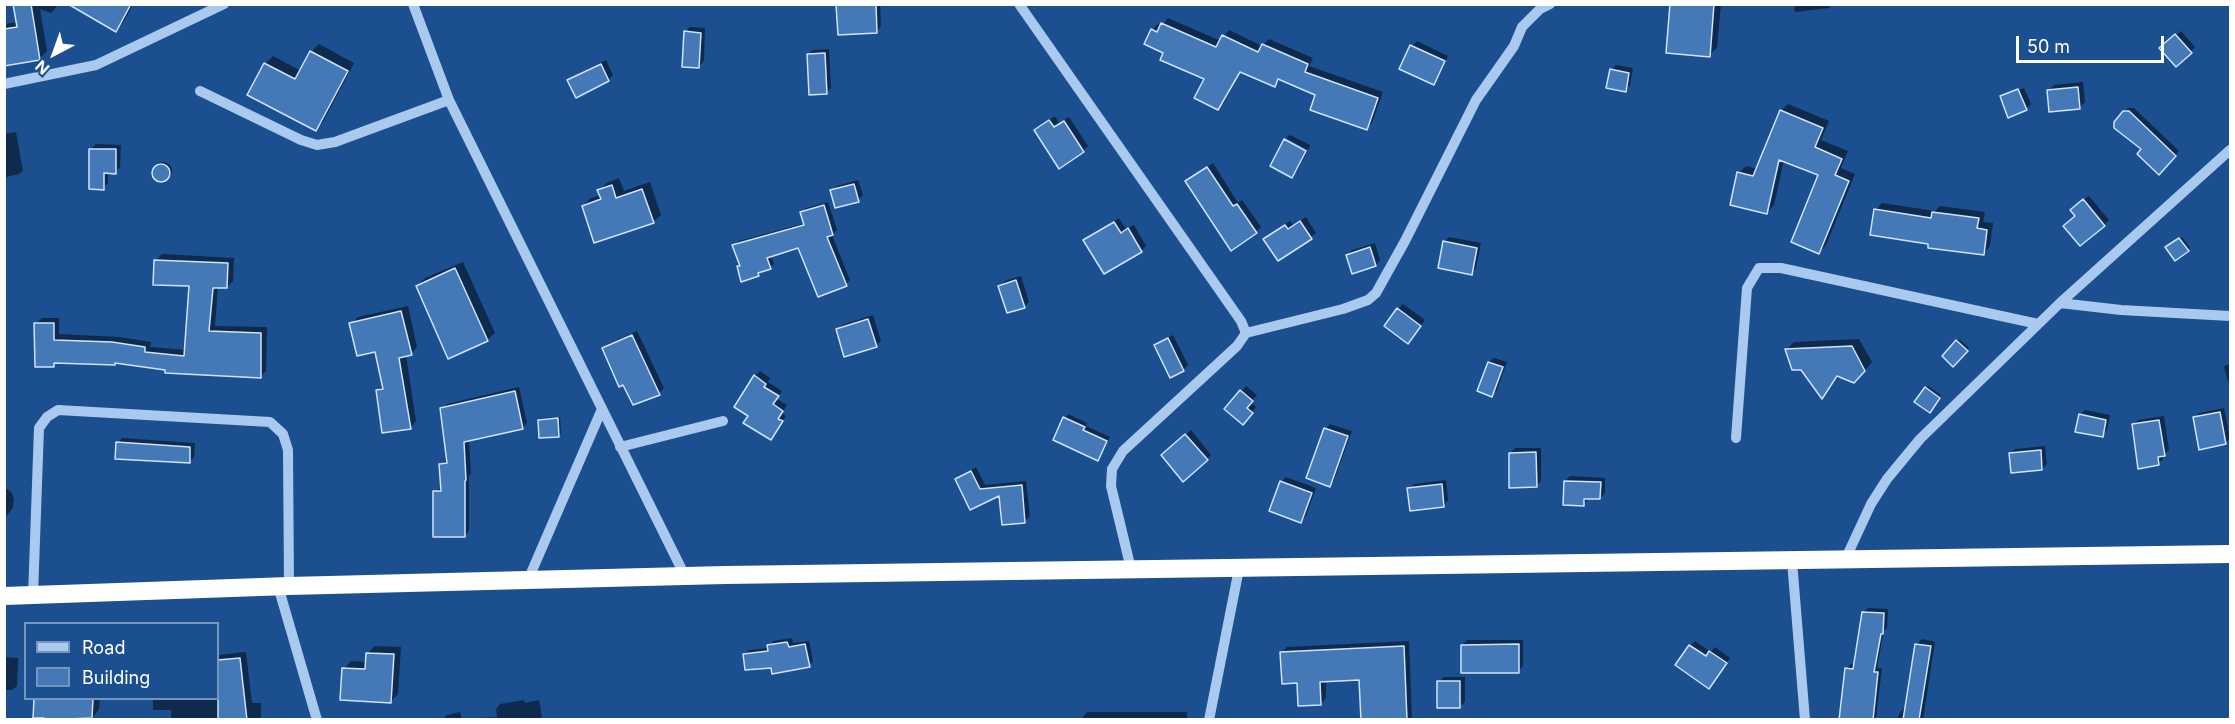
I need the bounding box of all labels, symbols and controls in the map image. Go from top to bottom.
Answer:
north arrow [24,24,84,84]
scale bar [2019,24,2168,62]
text: 50 m [2027,36,2070,57]
text: N [31,56,53,79]
legend [24,622,219,700]
text: Road [82,637,125,658]
text: Building [82,667,150,688]

